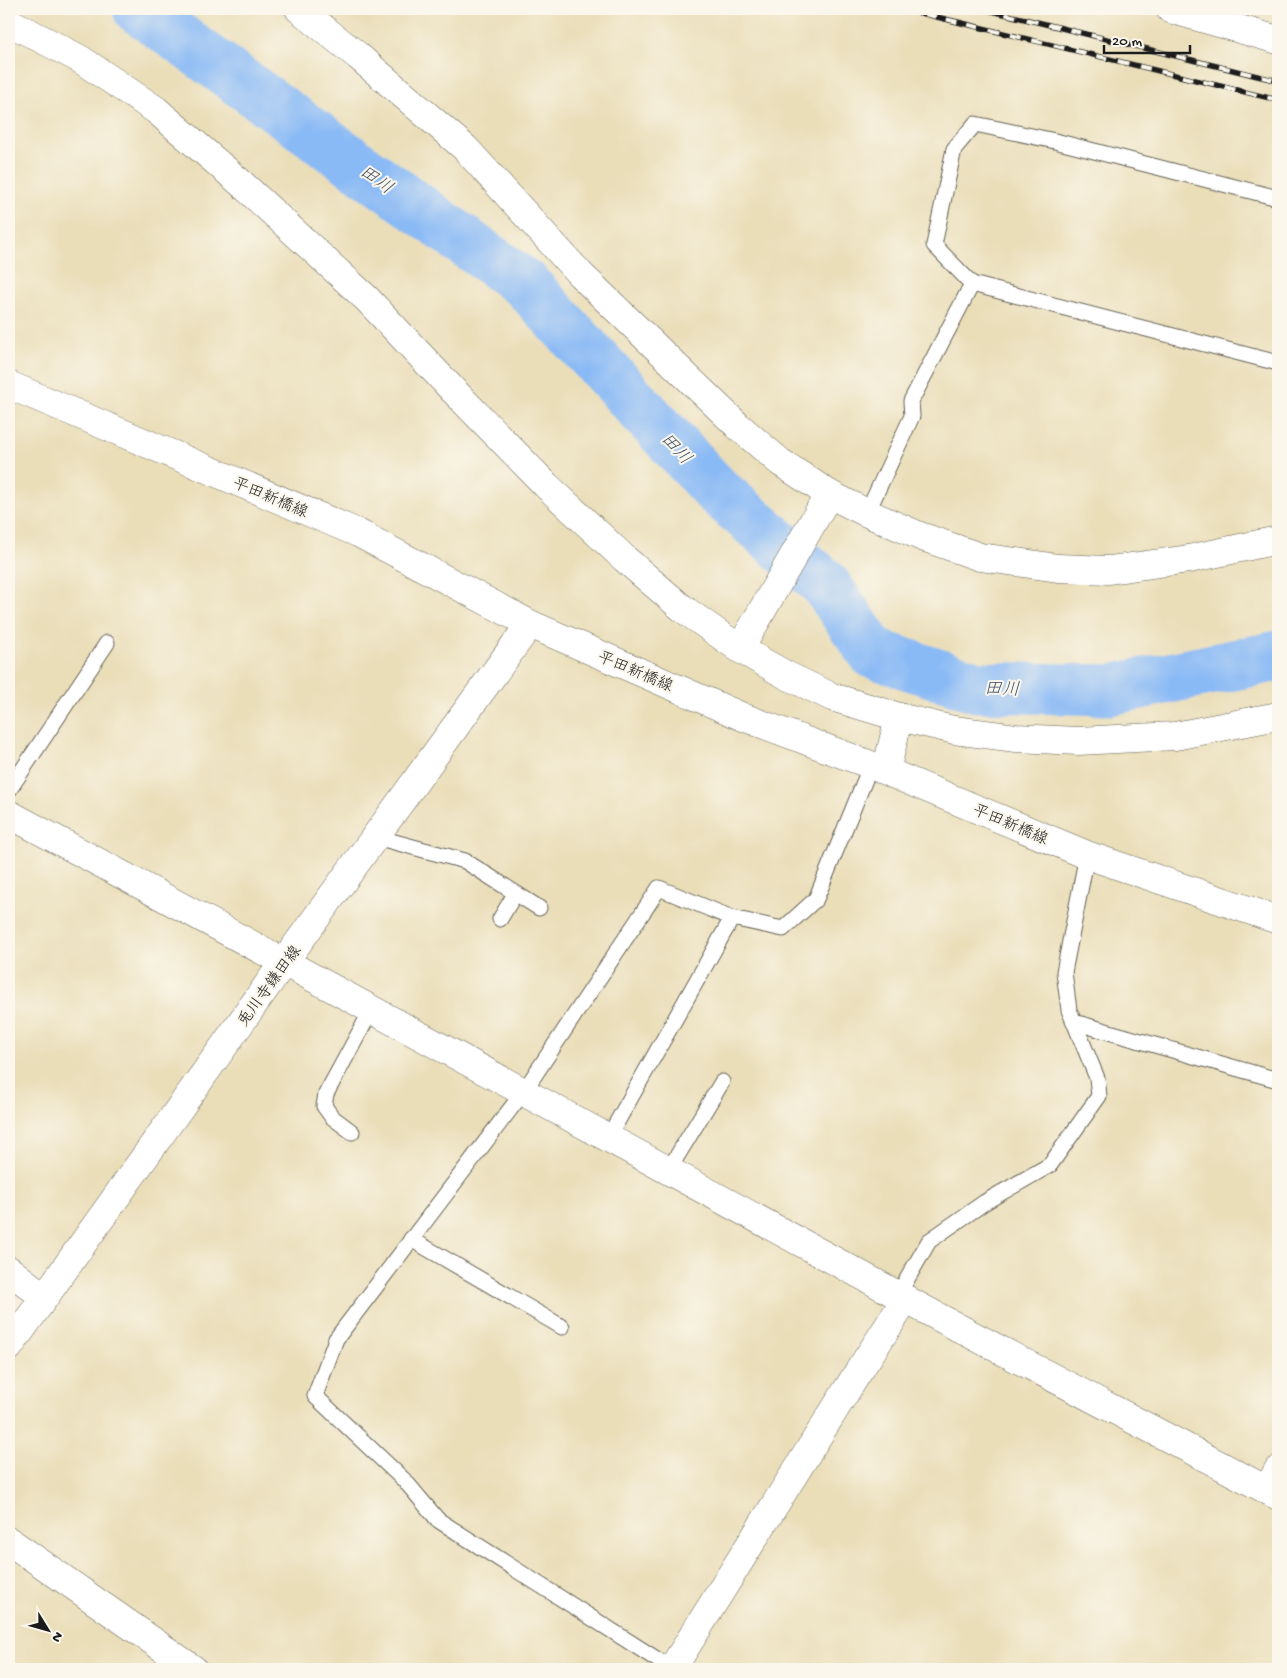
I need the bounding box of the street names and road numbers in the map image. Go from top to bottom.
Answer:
street label: 平田新橋線 [229,473,311,524]
street label: 平田新橋線 [594,647,676,698]
street label: 平田新橋線 [969,800,1051,851]
street label: 兎川寺鎌田線 [233,941,307,1031]

